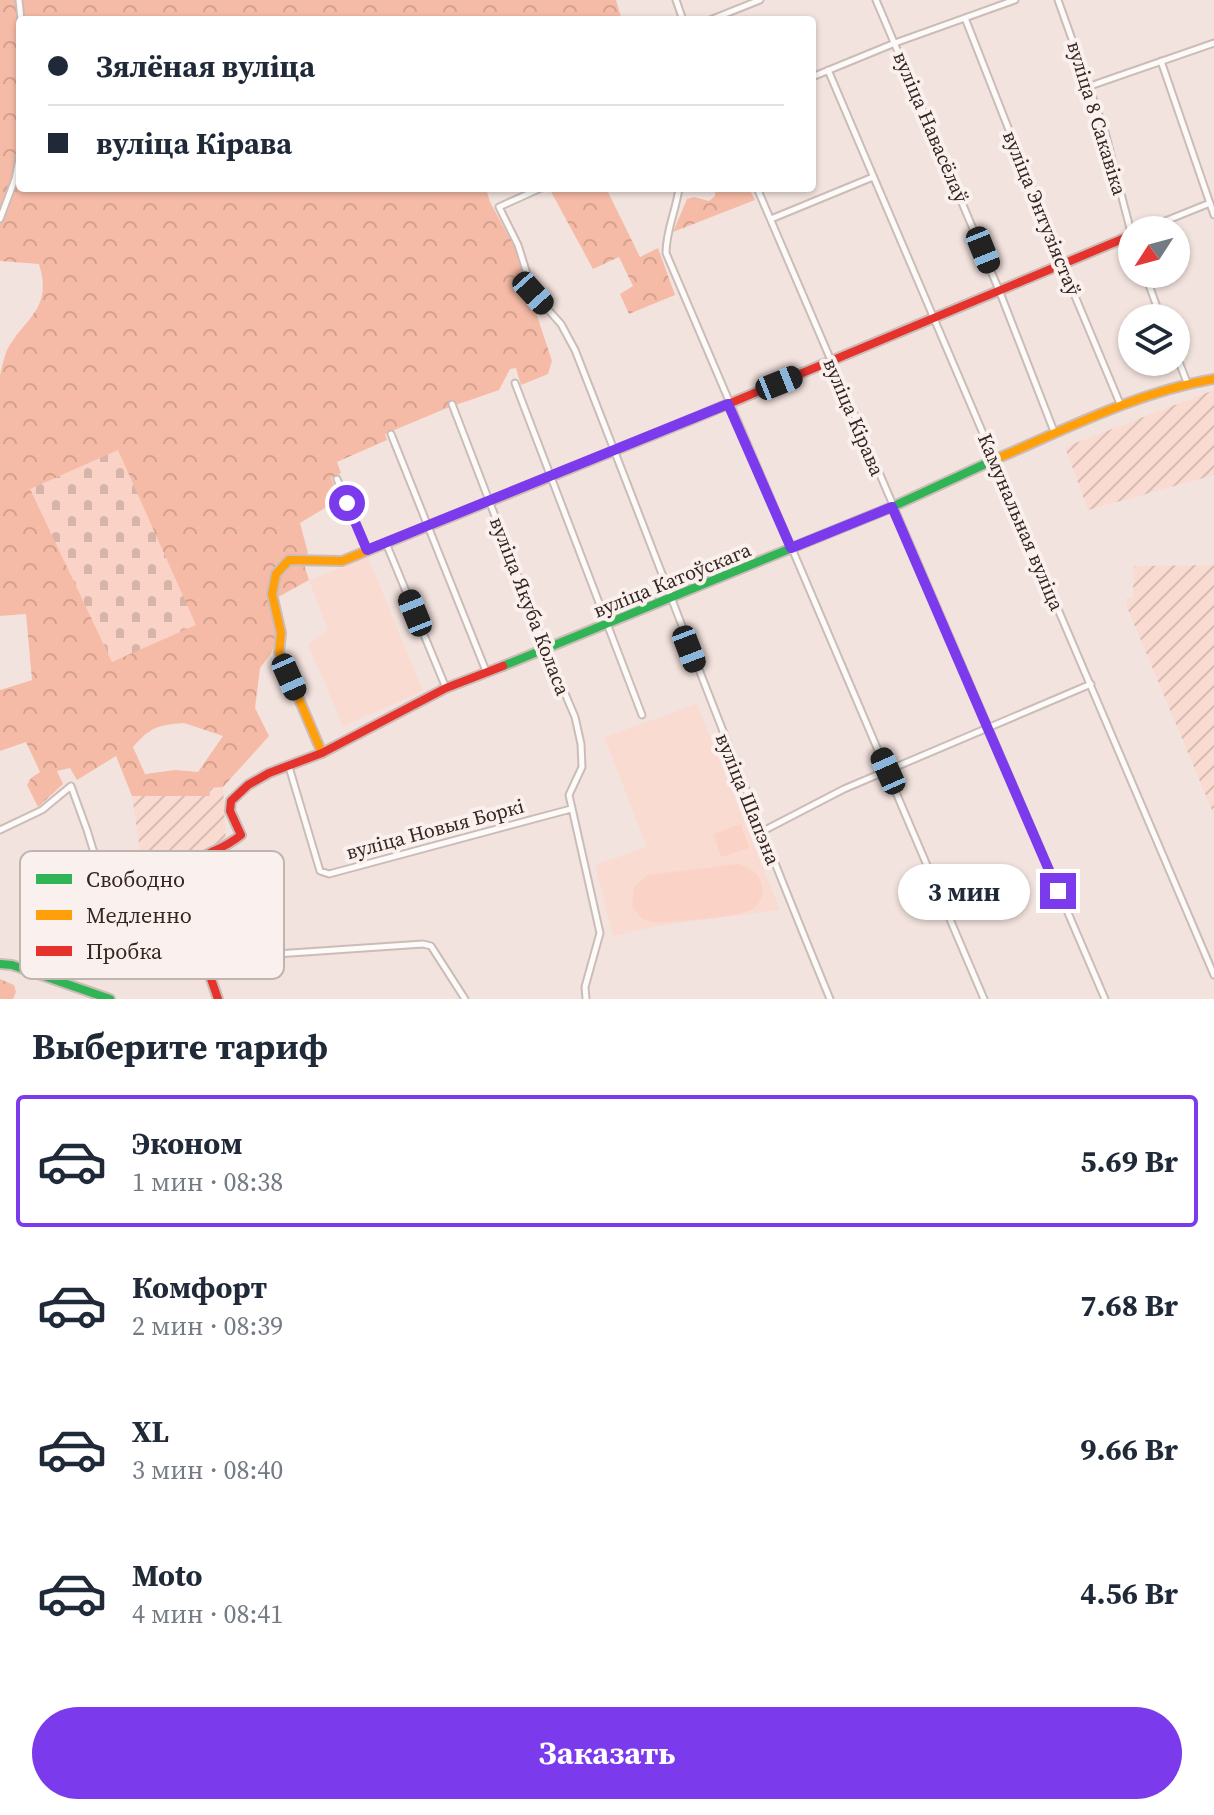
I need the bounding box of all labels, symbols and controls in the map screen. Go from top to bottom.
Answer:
street label: вуліца 8 Сакавіка [1060,37,1134,199]
text: Зялёная вуліца [96,46,315,87]
street label: вуліца Навасёлаў [887,47,976,208]
text: вуліца Кірава [96,123,292,164]
street label: вуліца Энтузіястаў [996,126,1088,300]
north arrow [1118,216,1190,288]
map controls [1118,216,1190,376]
car [963,223,1003,277]
car [508,267,558,319]
button: layers [1118,304,1190,376]
street label: вуліца Кірава [817,354,892,481]
car [752,363,806,403]
street label: Камунальная вуліца [971,429,1071,616]
route start [329,485,365,521]
street label: вуліца Якуба Коласа [483,513,577,700]
street label: вуліца Катоўскага [589,535,756,624]
car [395,586,435,640]
car [669,622,709,676]
car [268,650,310,704]
street label: вуліца Шапэна [709,729,787,870]
car [867,744,909,798]
street label: вуліца Новыя Боркі [343,792,527,866]
legend [20,851,284,979]
callout: 3 мин [898,863,1030,919]
text: Свободно [86,864,185,894]
route end [1040,873,1076,909]
text: 3 мин [928,874,1000,910]
text: Медленно [86,900,192,930]
text: Пробка [86,936,163,966]
text: Выберите тариф [32,1022,328,1071]
text: Эконом [132,1123,243,1164]
icon: car [36,1125,108,1197]
text: 5.69 Br [1080,1141,1178,1182]
text: 1 мин · 08:38 [132,1164,283,1200]
text: Комфорт [132,1267,267,1308]
icon: car [36,1269,108,1341]
text: 7.68 Br [1080,1285,1178,1326]
text: 2 мин · 08:39 [132,1308,283,1344]
text: XL [132,1411,169,1452]
icon: car [36,1413,108,1485]
text: 9.66 Br [1080,1429,1178,1470]
text: 3 мин · 08:40 [132,1452,283,1488]
text: Moto [132,1555,203,1596]
icon: car [36,1557,108,1629]
text: 4.56 Br [1080,1573,1178,1614]
text: 4 мин · 08:41 [132,1596,283,1632]
button: Заказать [32,1707,1182,1799]

